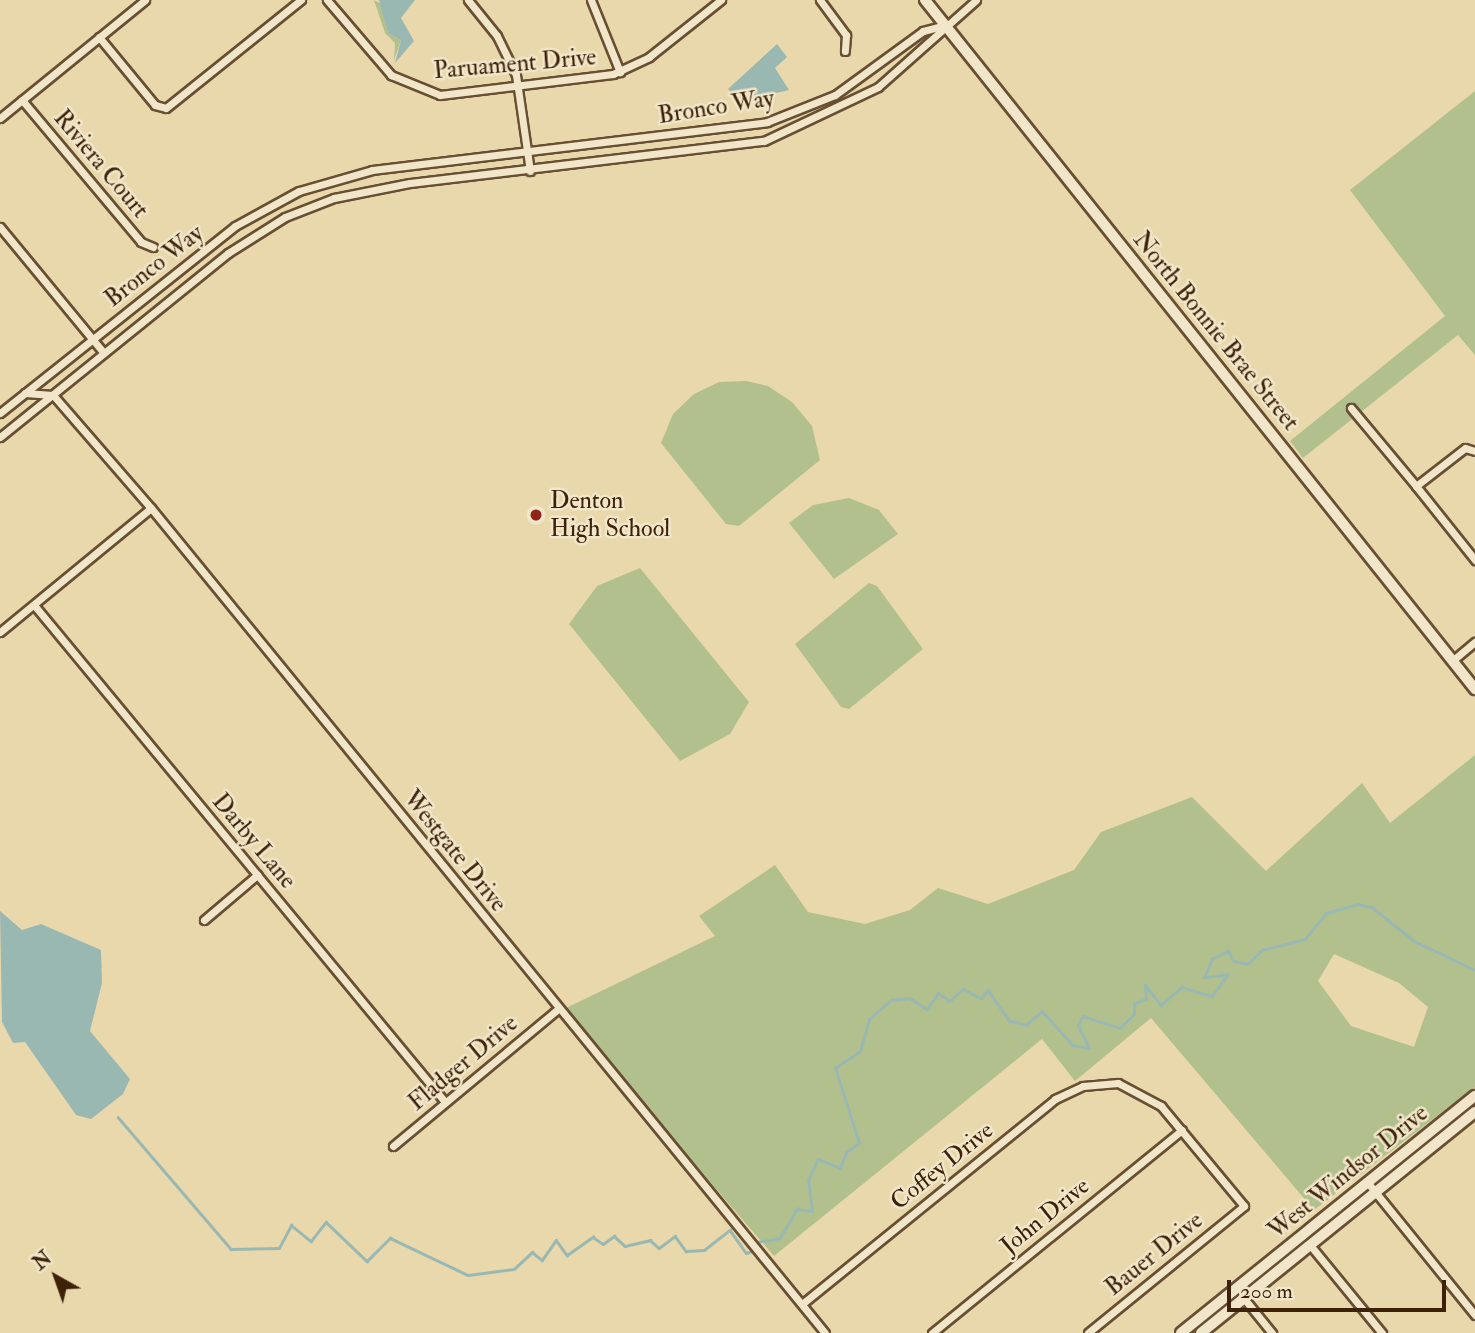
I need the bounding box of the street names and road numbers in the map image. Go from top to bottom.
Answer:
street label: Paruament Drive [432,43,598,85]
street label: Bronco Way [656,84,776,130]
street label: Riviera Court [47,104,155,224]
street label: Bronco Way [99,219,209,313]
street label: North Bonnie Brae Street [1127,226,1305,436]
street label: Westgate Drive [397,785,513,917]
street label: Darby Lane [206,788,302,894]
street label: Fladger Drive [403,1009,523,1117]
street label: West Windsor Drive [1262,1099,1434,1245]
street label: Coffey Drive [885,1116,999,1216]
street label: John Drive [995,1172,1095,1260]
street label: Bauer Drive [1099,1206,1209,1302]

